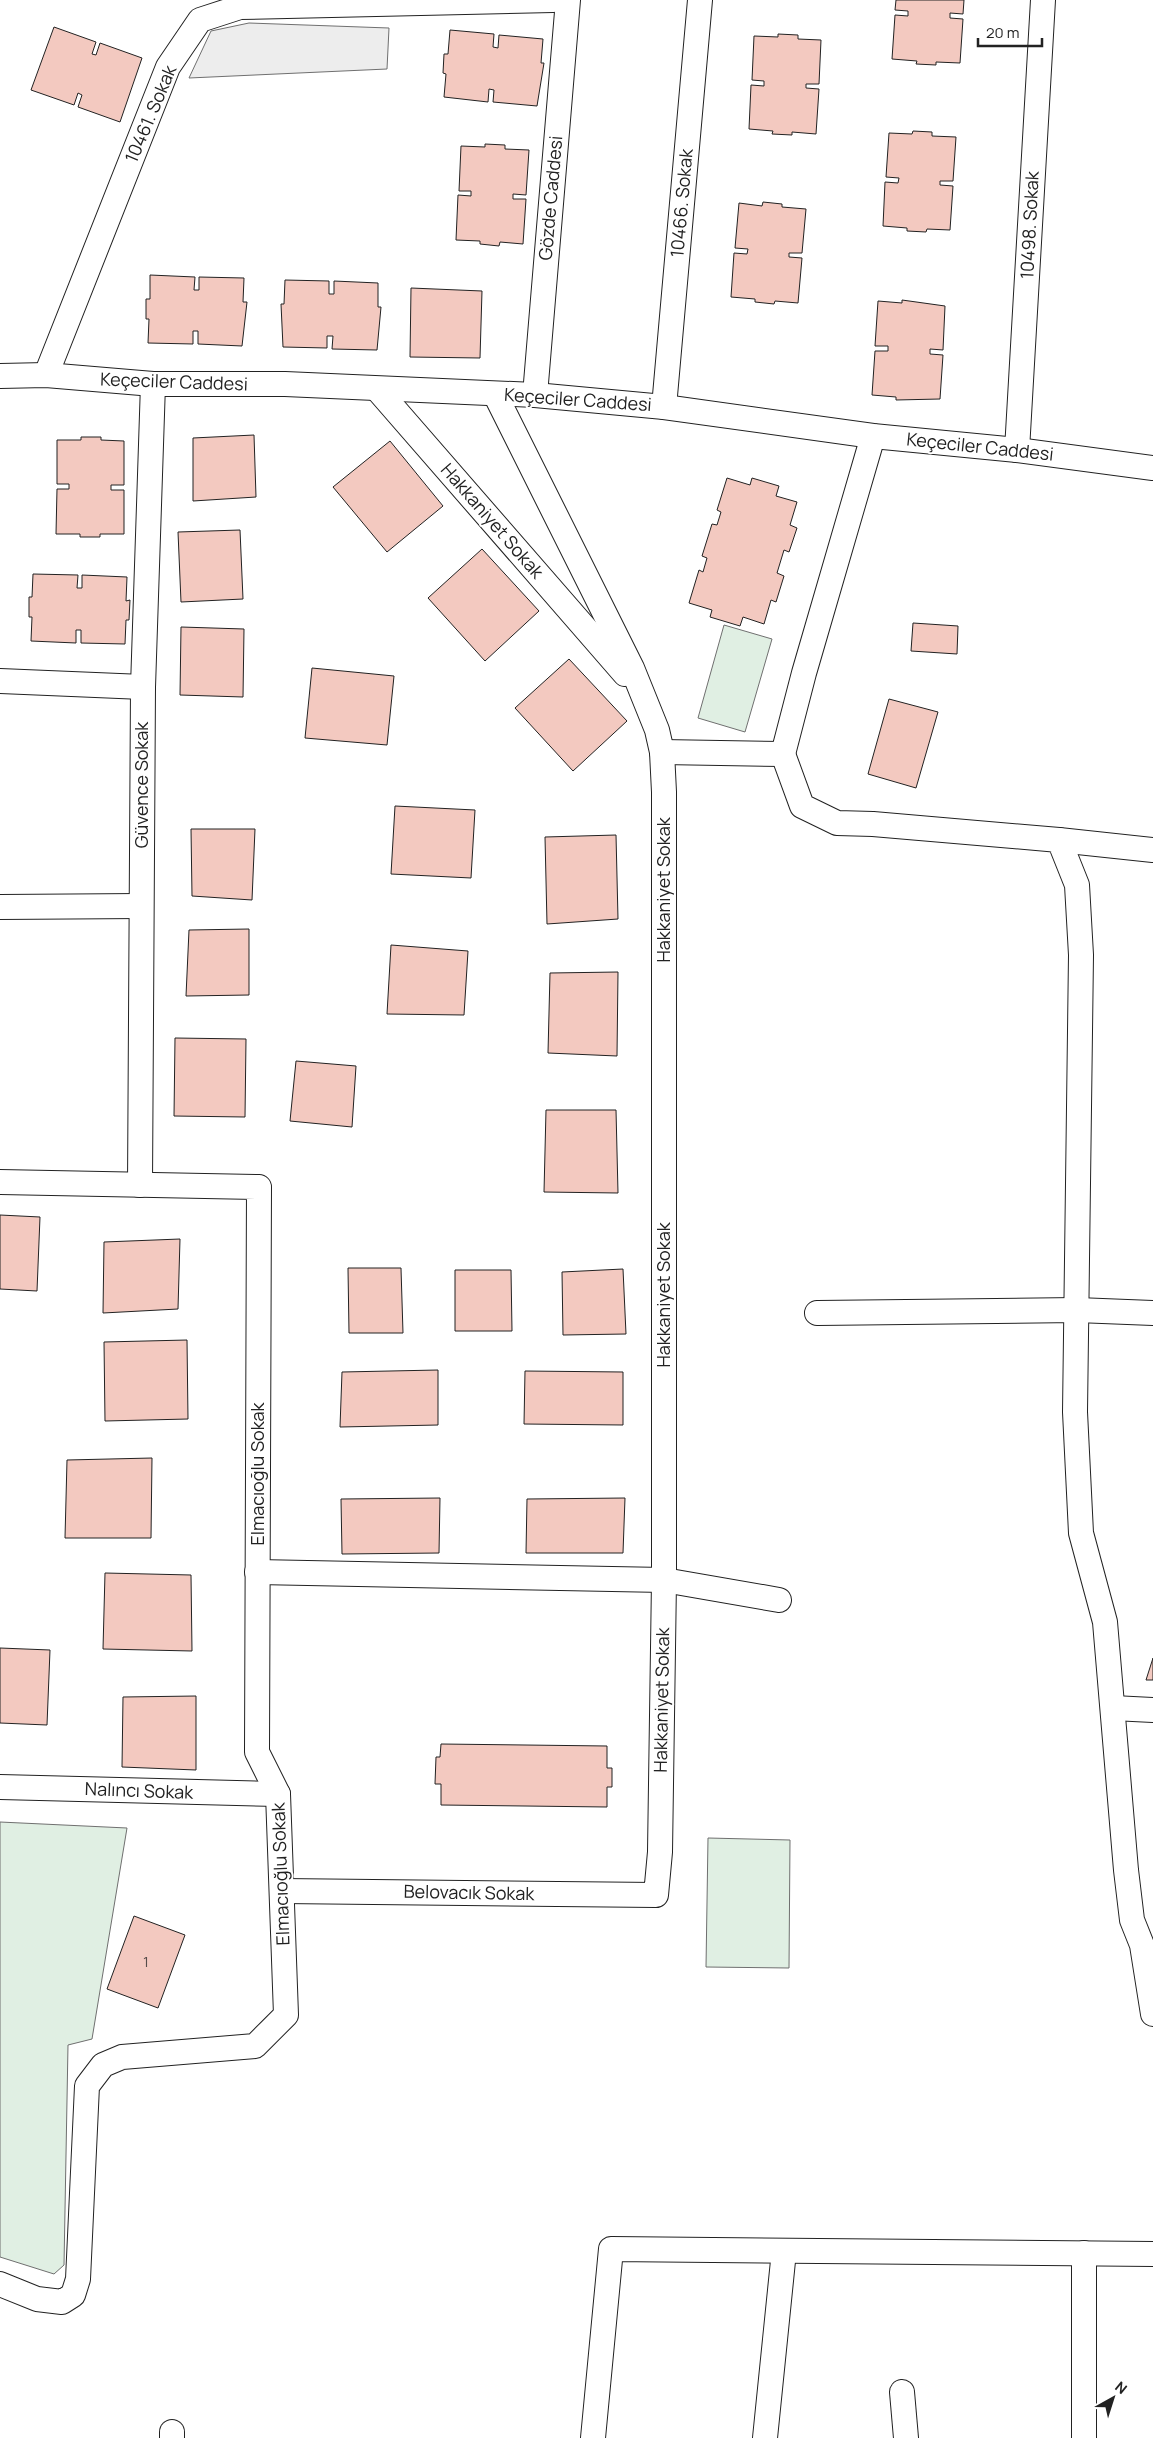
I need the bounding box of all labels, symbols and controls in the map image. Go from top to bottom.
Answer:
scale bar [978,15,1042,47]
text: 20 m [986,22,1019,43]
street label: 10461. Sokak [119,60,182,166]
street label: Gözde Caddesi [533,135,567,261]
street label: 10466. Sokak [664,147,698,258]
street label: 10498. Sokak [1014,169,1044,279]
street label: Keçeciler Caddesi [100,366,248,396]
street label: Keçeciler Caddesi [504,382,653,416]
street label: Keçeciler Caddesi [905,426,1055,466]
street label: Hakkaniyet Sokak [436,458,550,584]
street label: Güvence Sokak [129,721,153,848]
street label: Hakkaniyet Sokak [651,816,675,963]
street label: Hakkaniyet Sokak [651,1221,675,1368]
street label: Elmacıoğlu Sokak [245,1401,269,1546]
street label: Hakkaniyet Sokak [648,1626,674,1773]
street label: Nalıncı Sokak [84,1776,195,1804]
street label: Elmacıoğlu Sokak [265,1801,294,1946]
street label: Belovacık Sokak [403,1879,536,1905]
house number: 1 [143,1951,149,1972]
north arrow [1088,2373,1138,2423]
text: N [1112,2377,1131,2398]

